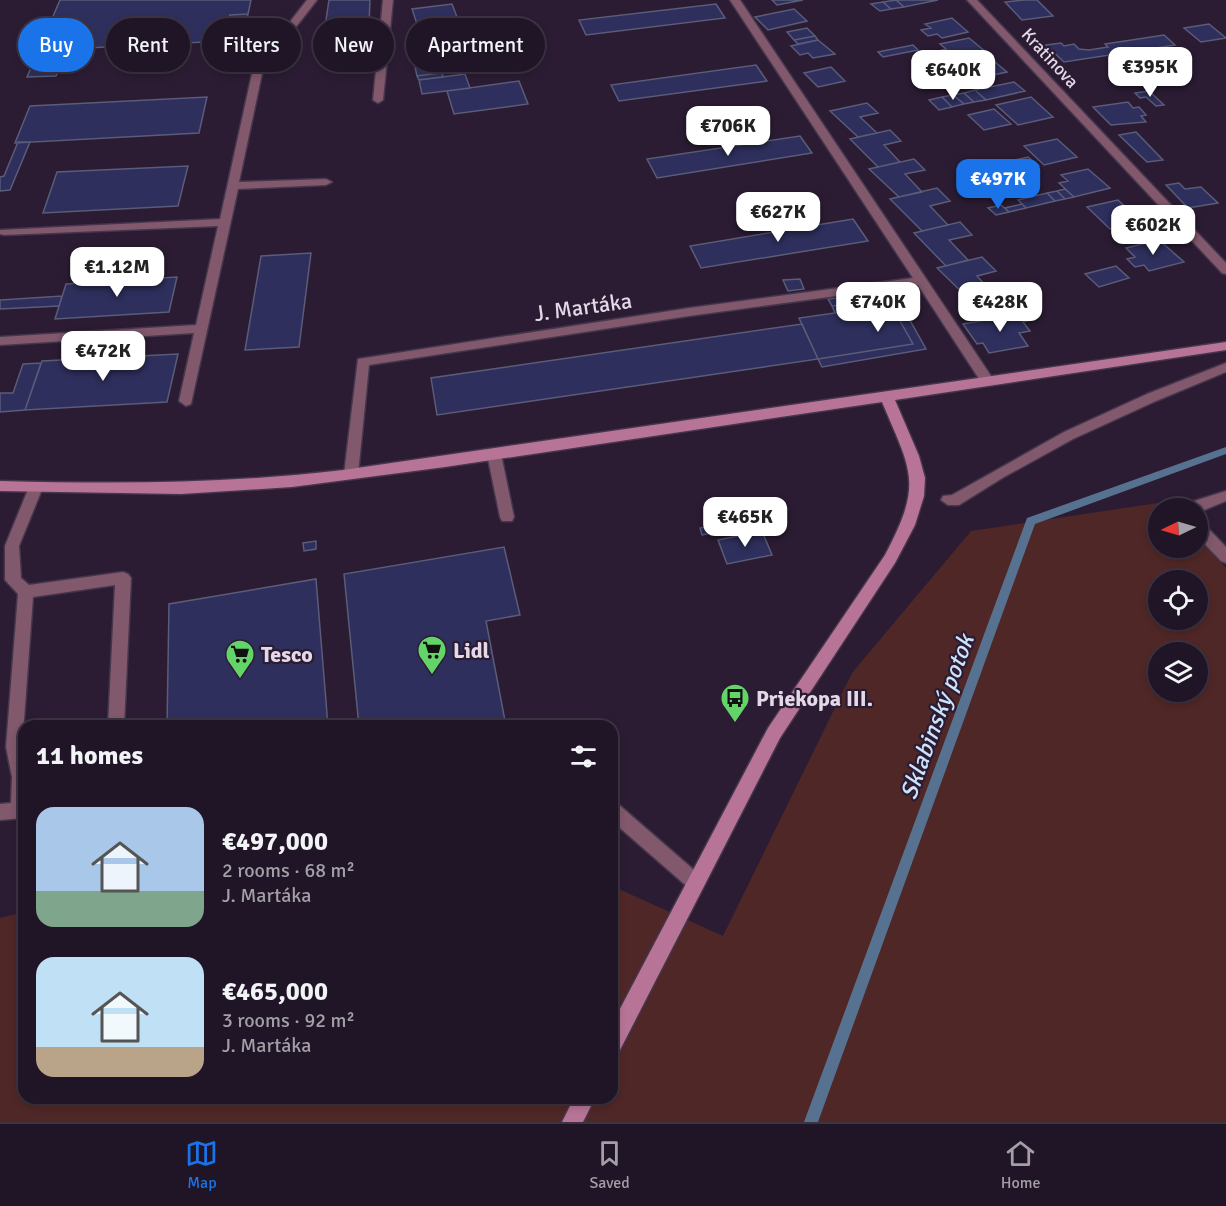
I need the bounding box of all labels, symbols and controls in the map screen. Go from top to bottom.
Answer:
chip: Buy [18,18,94,72]
chip: Rent [106,18,190,72]
chip: Filters [202,18,301,72]
chip: New [313,18,394,72]
chip: Apartment [406,18,545,72]
street label: Kratinova [1017,24,1083,92]
pin: €395K [1108,47,1192,98]
pin: €640K [911,50,995,101]
text: €395K [1122,54,1178,79]
text: €640K [925,57,981,82]
pin: €706K [686,106,770,157]
text: €706K [700,113,756,138]
pin: €497K [956,159,1040,210]
text: €497K [970,166,1026,191]
pin: €627K [736,192,820,243]
text: €627K [750,199,806,224]
pin: €602K [1111,205,1195,256]
text: €602K [1125,212,1181,237]
pin: €1.12M [68,247,166,298]
text: €1.12M [84,254,150,279]
pin: €740K [836,282,920,333]
pin: €428K [958,282,1042,333]
street label: J. Martáka [532,287,634,327]
text: €740K [850,289,906,314]
text: €428K [972,289,1028,314]
pin: €472K [61,331,145,382]
text: €472K [75,338,131,363]
pin: €465K [703,497,787,548]
north arrow [1148,498,1208,558]
map controls [1148,498,1208,702]
text: €465K [717,504,773,529]
button: locate [1148,570,1208,630]
water label: Sklabinský potok [893,629,981,804]
supermarket icon: Lidl [416,634,448,676]
place label: Lidl [453,637,490,664]
supermarket icon: Tesco [224,638,256,680]
place label: Tesco [261,641,313,668]
button: layers [1148,642,1208,702]
bus stop icon: Priekopa III. [719,682,751,724]
place label: Priekopa III. [756,685,873,712]
text: 11 homes [36,740,143,772]
icon: filters [567,740,600,773]
text: €497,000 [222,826,328,858]
icon: home [84,831,156,903]
text: 2 rooms · 68 m² [222,858,355,883]
text: J. Martáka [222,883,312,908]
text: €465,000 [222,976,328,1008]
icon: home [84,981,156,1053]
text: 3 rooms · 92 m² [222,1008,355,1033]
text: J. Martáka [222,1033,312,1058]
tab: Map [185,1137,218,1193]
tab: Saved [589,1137,630,1193]
tab: Home [1001,1137,1041,1193]

